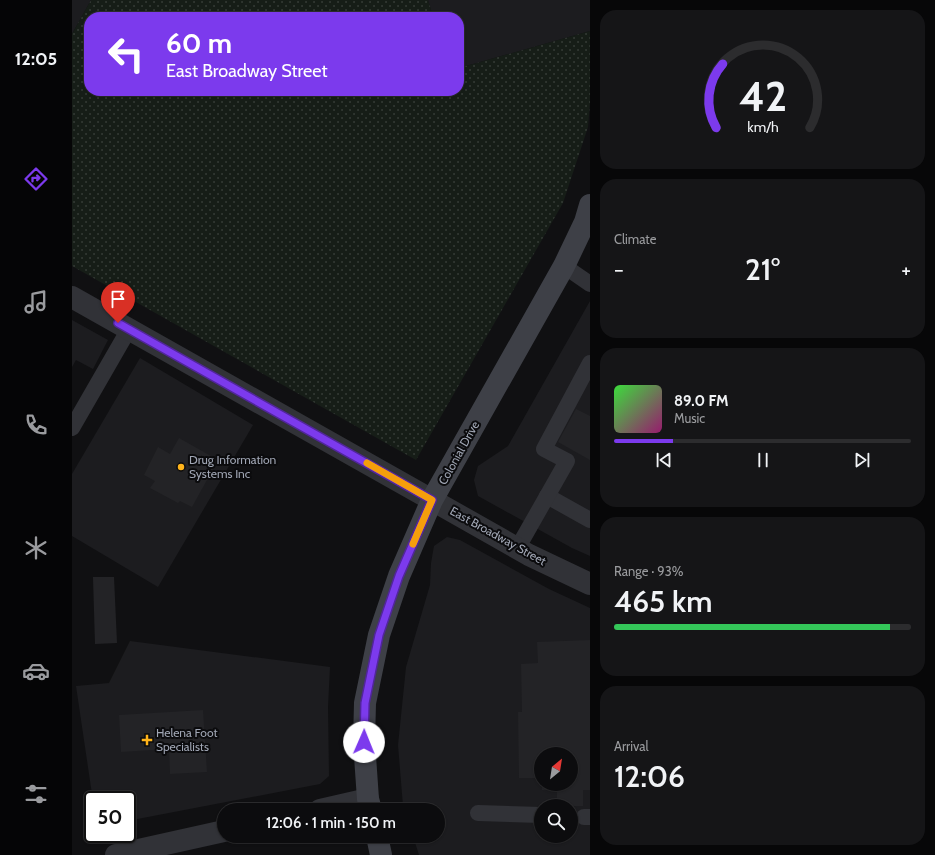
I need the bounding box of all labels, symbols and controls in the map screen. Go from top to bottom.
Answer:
text: 60 m [166,26,232,60]
icon: left [100,28,152,80]
text: 12:05 [15,48,57,70]
text: East Broadway Street [166,60,327,82]
text: 42 [739,70,786,120]
text: km/h [747,117,778,135]
icon: directions [22,165,50,193]
text: Climate [614,231,656,247]
text: 21° [745,251,780,288]
text: − [614,256,624,283]
text: + [901,256,911,283]
pin [101,282,135,323]
icon: music [22,288,50,316]
icon: arrive [107,288,129,310]
text: 89.0 FM [674,392,729,410]
text: Music [674,410,705,426]
icon: phone [22,411,50,439]
street label: Colonial Drive [435,418,482,487]
icon: previous [653,449,675,471]
icon: pause [752,449,774,471]
icon: next [851,449,873,471]
place label: Drug Information Systems Inc [189,452,277,481]
marker: Drug Information Systems Inc [176,462,186,472]
street label: East Broadway Street [448,503,549,568]
icon: climate [22,534,50,562]
text: Range · 93% [614,563,683,579]
text: 465 km [614,583,712,620]
icon: car [22,657,50,685]
position arrow [343,721,385,763]
place label: Helena Foot Specialists [156,725,217,754]
marker: Helena Foot Specialists [141,734,153,746]
text: Arrival [614,738,649,754]
north arrow [534,747,578,791]
map controls [534,747,578,843]
text: 12:06 [614,758,685,795]
icon: filters [22,780,50,808]
speed limit sign: 50 [84,791,136,843]
button: search [534,799,578,843]
text: 12:06 · 1 min · 150 m [266,814,396,832]

